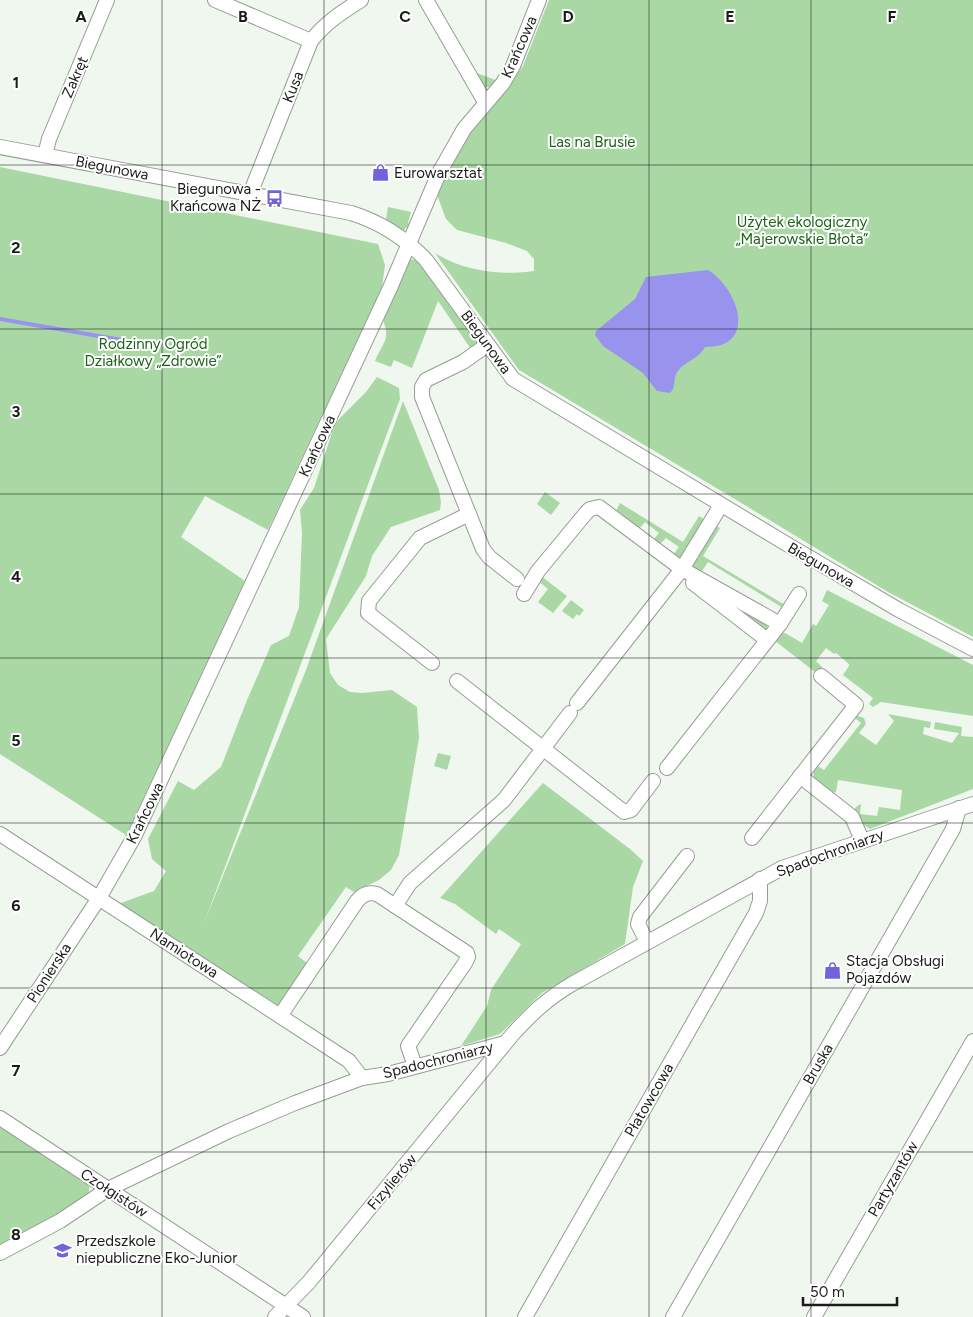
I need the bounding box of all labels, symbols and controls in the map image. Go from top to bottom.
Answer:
text: A [75,7,87,26]
text: B [238,7,248,26]
text: C [399,7,411,26]
text: D [562,7,574,26]
text: E [725,7,735,26]
text: F [888,7,897,26]
street label: Krańcowa [497,13,541,81]
street label: Zakręt [58,53,92,101]
street label: Kusa [279,69,307,105]
text: 1 [13,73,19,92]
park label: Las na Brusie [548,133,636,151]
street label: Biegunowa [74,152,150,184]
shop icon: Eurowarsztat [370,163,390,183]
place label: Eurowarsztat [394,164,483,182]
place label: Biegunowa - Krańcowa NŻ [170,180,261,215]
bus stop icon: Biegunowa - Krańcowa NŻ [265,188,285,208]
park label: Użytek ekologiczny „Majerowskie Błota” [736,213,868,248]
text: 2 [11,238,21,257]
street label: Biegunowa [457,307,515,377]
park label: Rodzinny Ogród Działkowy „Zdrowie” [84,335,222,370]
text: 3 [12,402,21,421]
street label: Krańcowa [295,412,339,480]
street label: Biegunowa [784,539,858,591]
text: 4 [11,567,21,586]
text: 5 [11,731,21,750]
street label: Krańcowa [122,779,168,847]
street label: Spadochroniarzy [774,825,886,881]
text: 6 [11,896,21,915]
street label: Namiotowa [147,924,221,982]
street label: Pionierska [23,940,75,1006]
place label: Stacja Obsługi Pojazdów [846,952,944,987]
shop icon: Stacja Obsługi Pojazdów [822,960,842,980]
street label: Spadochroniarzy [381,1038,495,1082]
street label: Bruska [799,1040,837,1088]
street label: Płatowcowa [621,1060,677,1140]
text: 7 [12,1061,21,1080]
street label: Partyzantów [864,1138,922,1220]
street label: Fizylierów [364,1150,421,1214]
street label: Czołgistów [77,1165,151,1221]
text: 8 [11,1225,21,1244]
place label: Przedszkole niepubliczne Eko-Junior [76,1232,237,1267]
school or university icon: Przedszkole niepubliczne Eko-Junior [52,1240,72,1260]
scale bar [803,1274,897,1306]
text: 50 m [810,1283,845,1301]

